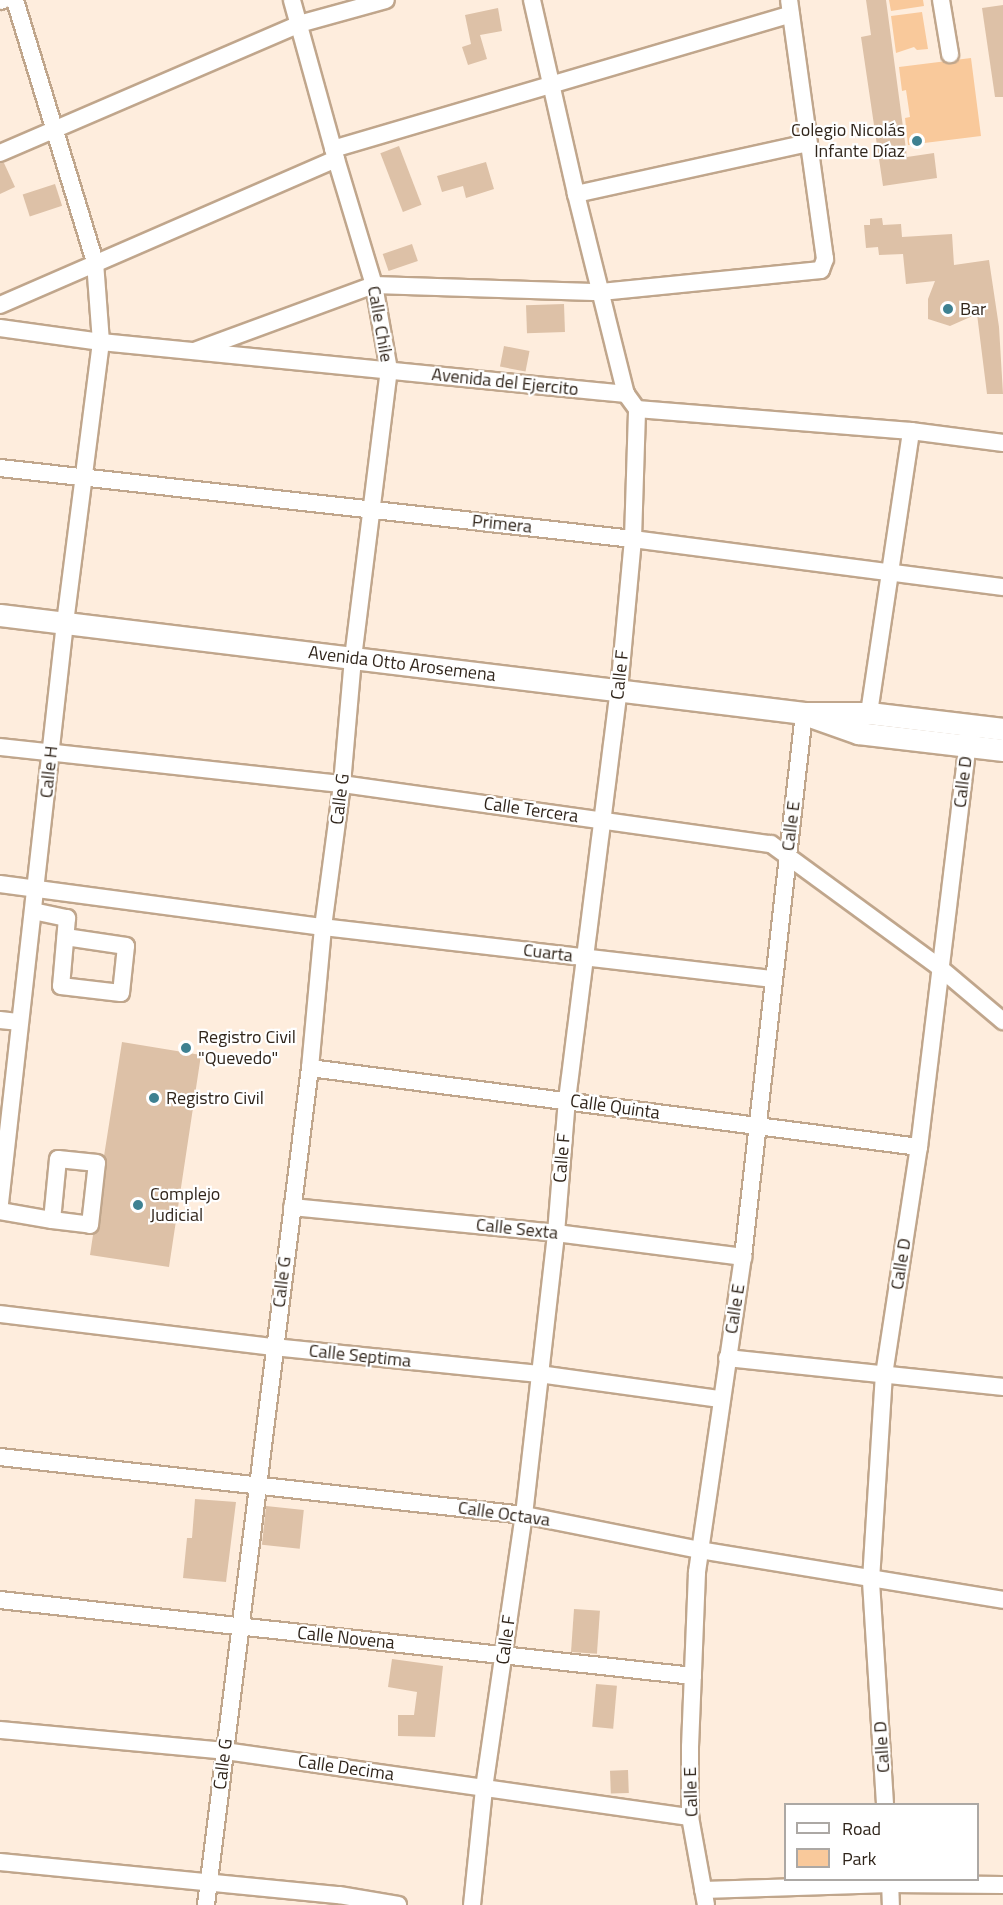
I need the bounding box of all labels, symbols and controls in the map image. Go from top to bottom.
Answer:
place label: Colegio Nicolás Infante Díaz [791,120,905,162]
marker: Colegio Nicolás Infante Díaz [910,134,924,148]
street label: Calle Chile [363,284,397,364]
place label: Bar [960,298,986,320]
marker: Bar [941,302,955,316]
street label: Avenida del Ejercito [431,364,579,400]
street label: Primera [471,510,533,538]
street label: Avenida Otto Arosemena [307,642,497,686]
street label: Calle F [607,649,633,701]
street label: Calle H [36,745,62,799]
street label: Calle D [949,755,977,809]
street label: Calle G [326,772,354,826]
street label: Calle Tercera [482,793,580,827]
street label: Calle E [777,800,805,852]
street label: Cuarta [522,939,574,967]
place label: Registro Civil "Quevedo" [198,1027,296,1070]
marker: Registro Civil "Quevedo" [179,1041,193,1055]
place label: Registro Civil [166,1087,264,1109]
street label: Calle Quinta [569,1090,661,1124]
marker: Registro Civil [147,1091,161,1105]
street label: Calle F [549,1132,575,1184]
place label: Complejo Judicial [150,1184,220,1226]
marker: Complejo Judicial [131,1198,145,1212]
street label: Calle Sexta [475,1214,559,1244]
street label: Calle D [886,1237,916,1291]
street label: Calle G [268,1255,296,1309]
street label: Calle E [720,1283,750,1335]
street label: Calle Septima [308,1340,412,1372]
street label: Calle Octava [457,1497,551,1531]
street label: Calle F [492,1614,520,1666]
street label: Calle Novena [296,1622,396,1654]
street label: Calle D [869,1720,895,1774]
street label: Calle G [209,1737,237,1791]
street label: Calle Decima [297,1751,395,1785]
street label: Calle E [679,1767,703,1817]
legend [784,1803,979,1881]
text: Road [842,1815,881,1842]
text: Park [842,1845,876,1872]

